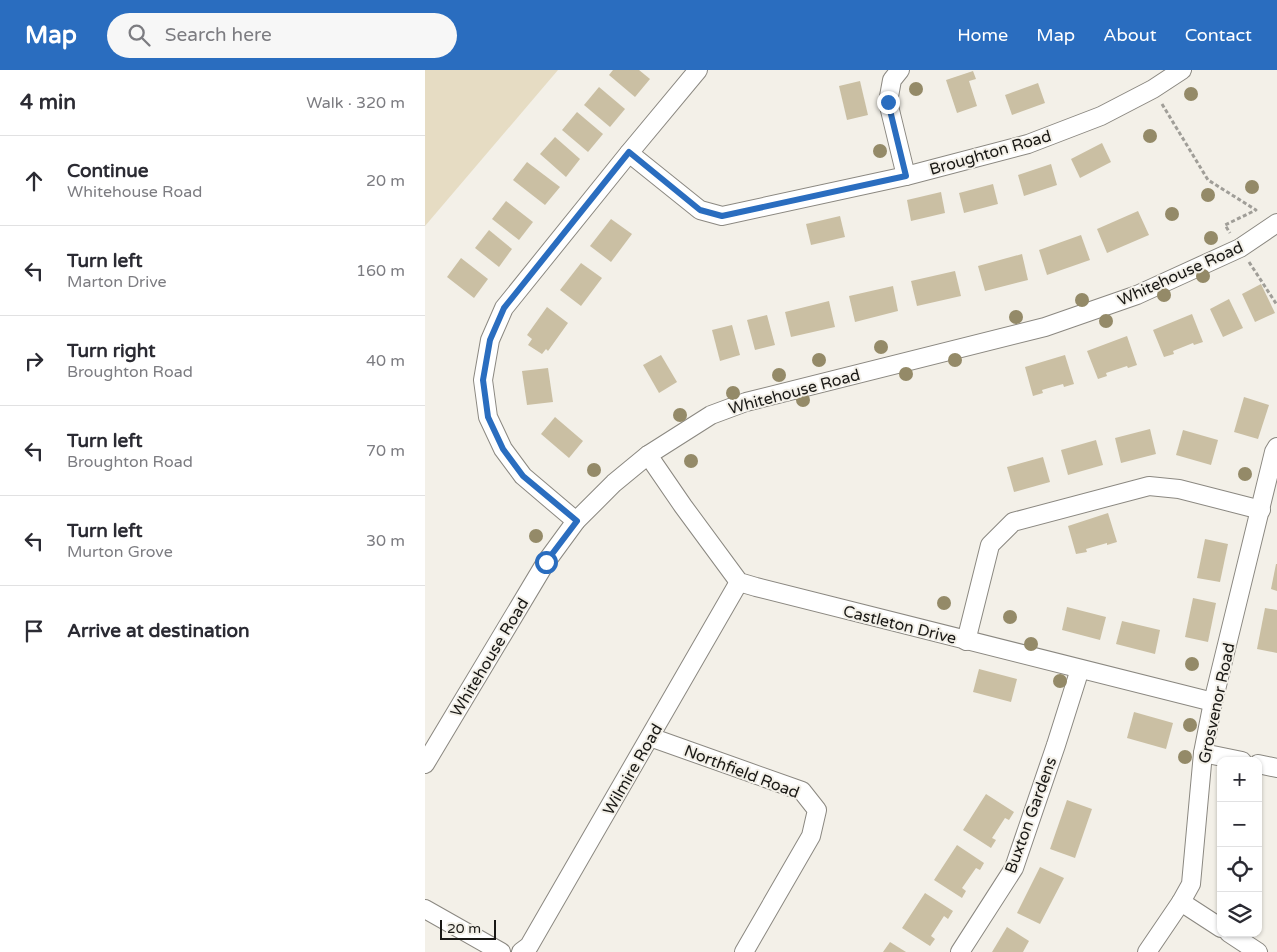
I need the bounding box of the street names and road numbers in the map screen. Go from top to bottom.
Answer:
street label: Broughton Road [927,126,1054,180]
street label: Whitehouse Road [1115,237,1246,311]
street label: Whitehouse Road [726,365,862,419]
street label: Whitehouse Road [446,594,533,721]
street label: Castleton Drive [841,601,958,649]
street label: Grosvenor Road [1194,641,1240,765]
street label: Wilmire Road [599,720,667,819]
street label: Northfield Road [681,741,802,803]
street label: Buxton Gardens [1001,754,1061,876]

